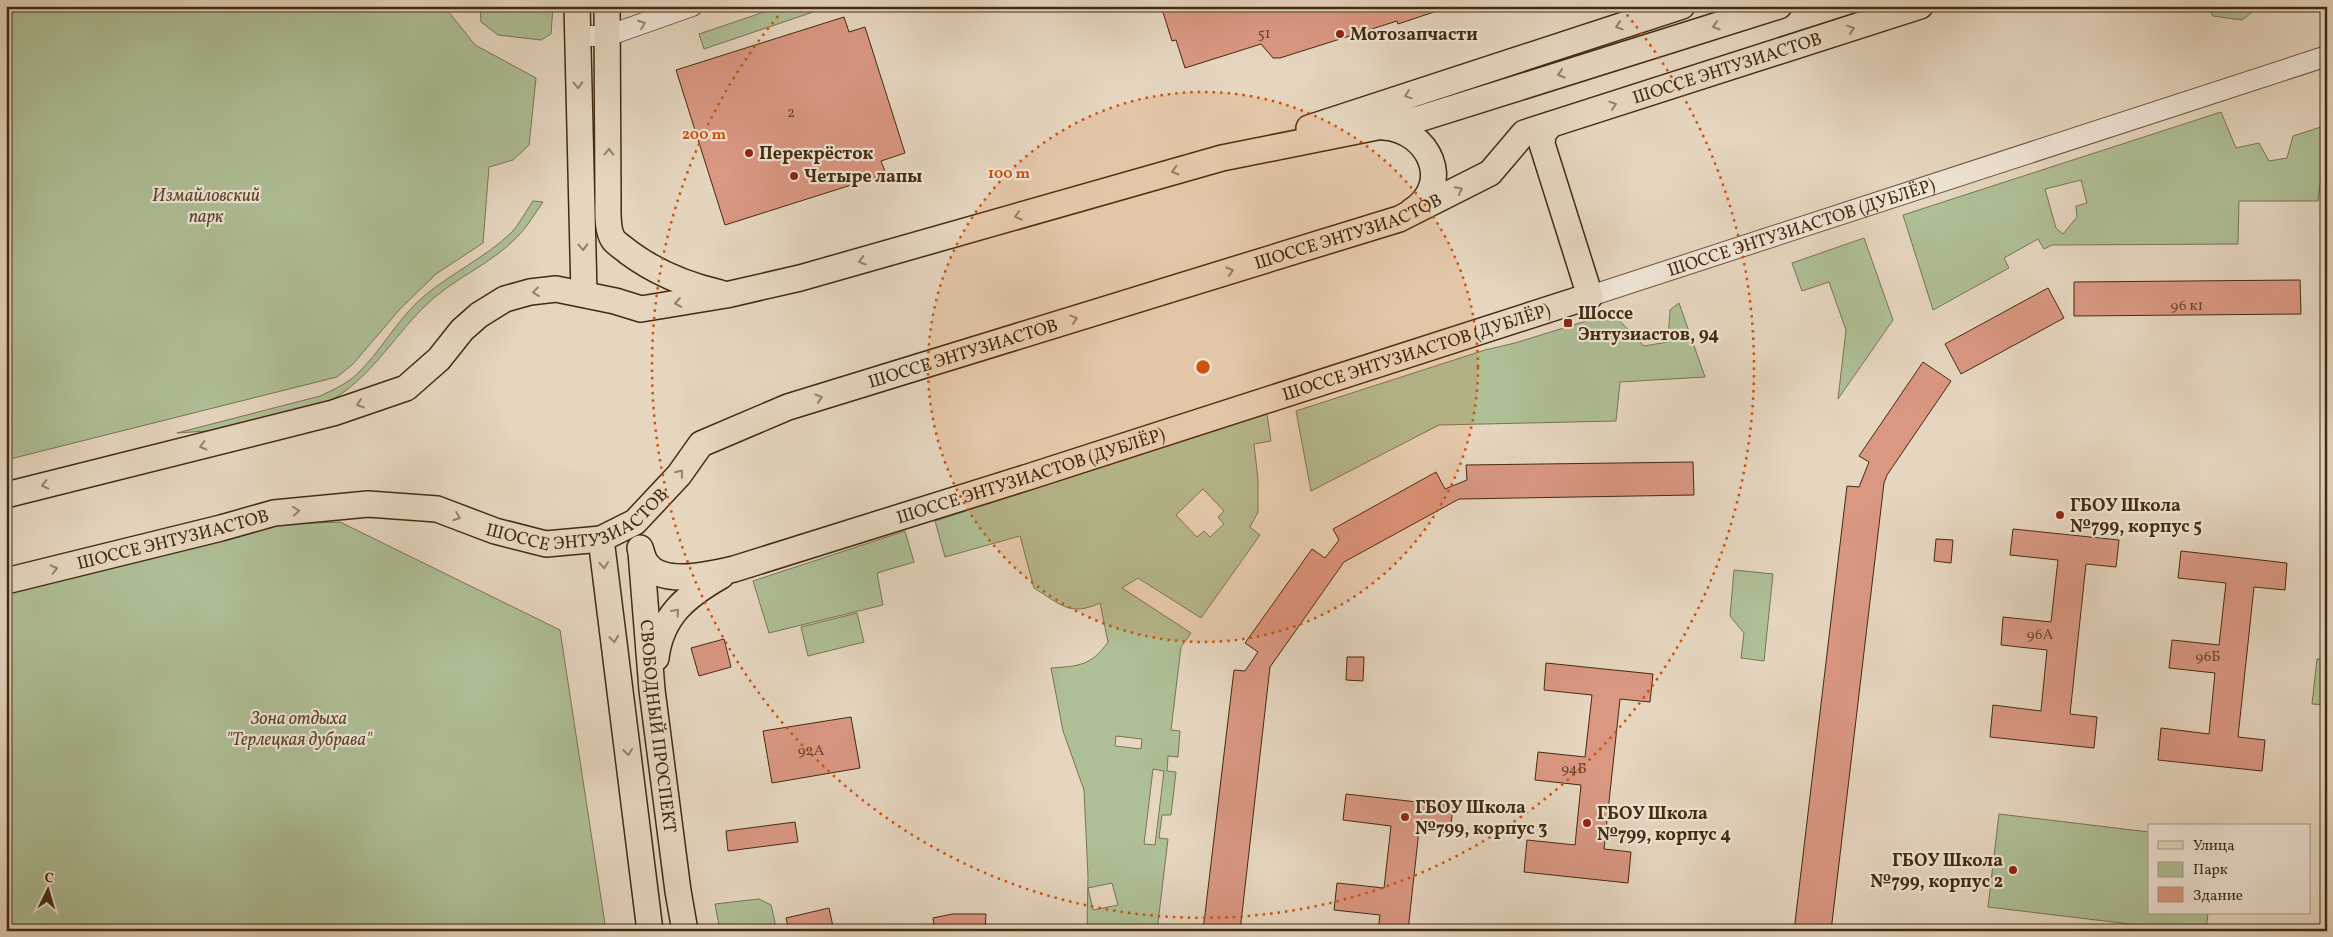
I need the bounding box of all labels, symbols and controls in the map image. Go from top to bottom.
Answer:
one-way arrow [637,20,645,30]
one-way arrow [1713,20,1721,30]
one-way arrow [1615,21,1624,31]
place label: Мотозапчасти [1350,23,1478,48]
house number: 51 [1257,24,1271,45]
one-way arrow [1846,24,1854,34]
street label: ШОССЕ ЭНТУЗИАСТОВ [1630,27,1825,111]
marker: Мотозапчасти [1334,28,1346,40]
one-way arrow [1557,69,1566,79]
one-way arrow [573,81,584,89]
one-way arrow [1404,89,1412,99]
one-way arrow [1608,101,1616,111]
house number: 2 [787,103,795,124]
text: 200 m [682,125,726,146]
place label: Перекрёсток [759,142,873,167]
marker: Перекрёсток [743,147,755,159]
one-way arrow [603,148,614,156]
text: 100 m [988,164,1031,185]
place label: Четыре лапы [804,165,922,190]
one-way arrow [1171,166,1179,176]
marker: Четыре лапы [788,170,800,182]
street label: ШОССЕ ЭНТУЗИАСТОВ (ДУБЛЁР) [1664,173,1939,284]
park label: Измайловский парк [152,184,260,230]
one-way arrow [1453,186,1462,196]
street label: ШОССЕ ЭНТУЗИАСТОВ [1251,188,1447,277]
one-way arrow [1014,210,1023,221]
one-way arrow [578,244,588,252]
one-way arrow [859,255,867,265]
one-way arrow [1225,267,1233,277]
one-way arrow [532,286,540,296]
house number: 96 к1 [2171,296,2203,317]
one-way arrow [674,298,683,308]
street label: ШОССЕ ЭНТУЗИАСТОВ (ДУБЛЁР) [1279,299,1554,408]
place label: Шоссе Энтузиастов, 94 [1578,302,1719,348]
street label: ШОССЕ ЭНТУЗИАСТОВ [865,314,1061,396]
one-way arrow [1070,315,1078,325]
marker: Шоссе Энтузиастов, 94 [1562,317,1574,329]
centre of rings [1194,358,1212,376]
one-way arrow [814,393,822,403]
one-way arrow [356,398,365,408]
street label: ШОССЕ ЭНТУЗИАСТОВ (ДУБЛЁР) [894,423,1168,531]
one-way arrow [199,440,207,451]
one-way arrow [674,469,683,479]
one-way arrow [42,480,50,490]
street label: ШОССЕ ЭНТУЗИАСТОВ [483,483,674,559]
place label: ГБОУ Школа №799, корпус 5 [2070,494,2202,540]
street label: ШОССЕ ЭНТУЗИАСТОВ [74,504,272,577]
one-way arrow [293,505,301,516]
marker: ГБОУ Школа №799, корпус 5 [2054,509,2066,521]
one-way arrow [452,511,461,521]
one-way arrow [598,561,609,569]
one-way arrow [49,565,57,575]
one-way arrow [670,609,679,618]
street label: СВОБОДНЫЙ ПРОСПЕКТ [632,619,681,835]
house number: 96А [2027,625,2054,646]
one-way arrow [608,635,619,643]
house number: 96Б [2195,647,2221,668]
park label: Зона отдыха "Терлецкая дубрава" [226,707,373,753]
house number: 92А [798,741,825,762]
one-way arrow [622,748,633,756]
house number: 94Б [1561,759,1587,780]
place label: ГБОУ Школа №799, корпус 3 [1415,796,1547,842]
place label: ГБОУ Школа №799, корпус 4 [1597,802,1731,848]
marker: ГБОУ Школа №799, корпус 3 [1399,811,1411,823]
marker: ГБОУ Школа №799, корпус 4 [1581,817,1593,829]
legend [2148,824,2310,914]
text: Улица [2193,836,2235,857]
place label: ГБОУ Школа №799, корпус 2 [1870,849,2003,895]
text: Парк [2193,860,2228,881]
north arrow [22,864,72,914]
marker: ГБОУ Школа №799, корпус 2 [2007,864,2019,876]
text: С [44,869,54,888]
text: Здание [2193,886,2243,907]

